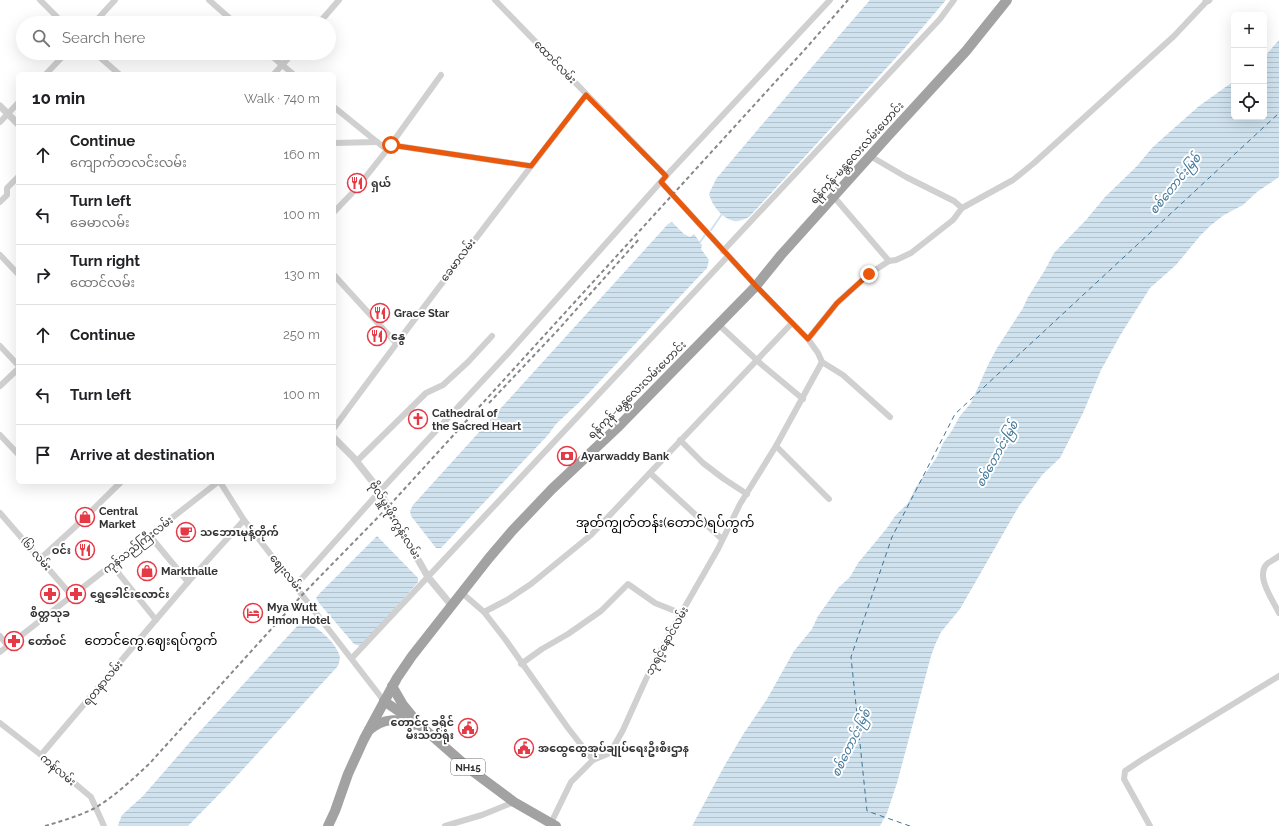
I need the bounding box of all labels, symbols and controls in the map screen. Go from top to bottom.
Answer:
map controls [1231,12,1267,120]
button: + [1231,12,1267,48]
search box [16,16,336,60]
icon: search [30,27,52,49]
text: Search here [62,29,145,47]
street label: ထောင်လမ်း [531,37,580,86]
button: − [1231,48,1267,84]
button: locate [1231,84,1267,120]
text: 10 min [32,88,85,108]
text: Walk · 740 m [244,91,320,106]
street label: ရန်ကုန်-မန္တလေးလမ်းဟောင်း [807,98,908,208]
text: Continue [70,132,135,150]
route start [382,136,400,154]
icon: ahead [32,144,54,166]
text: 160 m [283,147,320,162]
water label: စစ်တောင်းမြစ် [1145,149,1206,219]
text: ကျောက်တလင်းလမ်း [70,155,187,170]
restaurant icon: ရှယ် [346,172,368,194]
place label: ရှယ် [371,176,391,193]
text: Turn left [70,192,131,210]
icon: left [32,204,54,226]
text: 100 m [283,207,320,222]
text: ခေမာလမ်း [70,215,129,230]
street label: ခေမာလမ်း [437,235,478,284]
text: Turn right [70,252,140,270]
icon: right [32,264,54,286]
route end [860,265,878,283]
text: 130 m [284,267,320,282]
text: ထောင်လမ်း [70,275,135,290]
restaurant icon: Grace Star [369,302,391,324]
place label: Grace Star [394,307,450,320]
icon: ahead [32,324,54,346]
restaurant icon: နွေ [366,325,388,347]
text: Continue [70,326,135,344]
text: 250 m [283,327,320,342]
place label: နွေ [391,330,405,346]
street label: ရန်ကုန်-မန္တလေးလမ်းဟောင်း [585,337,690,443]
icon: left [32,384,54,406]
text: Turn left [70,386,131,404]
text: 100 m [283,387,320,402]
place label: Cathedral of the Sacred Heart [432,407,522,433]
church icon: Cathedral of the Sacred Heart [407,408,429,430]
water label: စစ်တောင်းမြစ် [971,417,1024,491]
icon: arrive [32,444,54,466]
bank icon: Ayarwaddy Bank [556,445,578,467]
text: Arrive at destination [70,446,215,464]
place label: Ayarwaddy Bank [581,450,670,463]
street label: ဗိုလ်မှူးဖိုးကွန်းလမ်း [365,478,424,562]
place label: Central Market [99,505,138,531]
shop icon: Central Market [74,506,96,528]
street label: ကုန်သည်ကြီးလမ်း [100,513,177,578]
district label: အုတ်ကျွတ်တန်း(တောင်)ရပ်ကွက် [576,514,754,534]
cafe icon: သဘောၤမုန့်တိုက် [175,521,197,543]
place label: သဘောၤမုန့်တိုက် [200,525,279,542]
street label: (၆) လမ်း [18,534,55,574]
restaurant icon: ဝင်း [74,539,96,561]
place label: ဝင်း [52,543,71,557]
street label: စျေးလမ်း [265,551,306,596]
shop icon: Markthalle [136,560,158,582]
place label: Markthalle [161,565,218,578]
pharmacy icon: စိတ္တသုခ [39,583,61,605]
pharmacy icon: ရွှေခေါင်းလောင်း [65,583,87,605]
place label: ရွှေခေါင်းလောင်း [90,587,169,604]
place label: Mya Wutt Hmon Hotel [267,601,331,627]
hotel icon: Mya Wutt Hmon Hotel [242,602,264,624]
street label: ဘုရင့်နောင်လမ်း [642,604,693,678]
place label: စိတ္တသုခ [30,606,70,623]
pharmacy icon: တော်ဝင် [3,630,25,652]
district label: တောင်ကွေ.ဈေးရပ်ကွက် [85,632,217,651]
place label: တော်ဝင် [28,634,67,648]
street label: ရတနာလမ်း [80,657,127,709]
water label: စစ်တောင်းမြစ် [827,705,876,780]
place label: တောင်ငူ ခရိုင် မီးသတ်ရုံး [391,715,454,745]
public building icon: တောင်ငူ ခရိုင် မီးသတ်ရုံး [457,717,479,739]
public building icon: အထွေထွေအုပ်ချုပ်ရေးဦးစီးဌာန [513,737,535,759]
place label: အထွေထွေအုပ်ချုပ်ရေးဦးစီးဌာန [538,741,689,758]
street label: ကန်လမ်း [36,751,79,790]
road number: NH15 [451,759,485,775]

